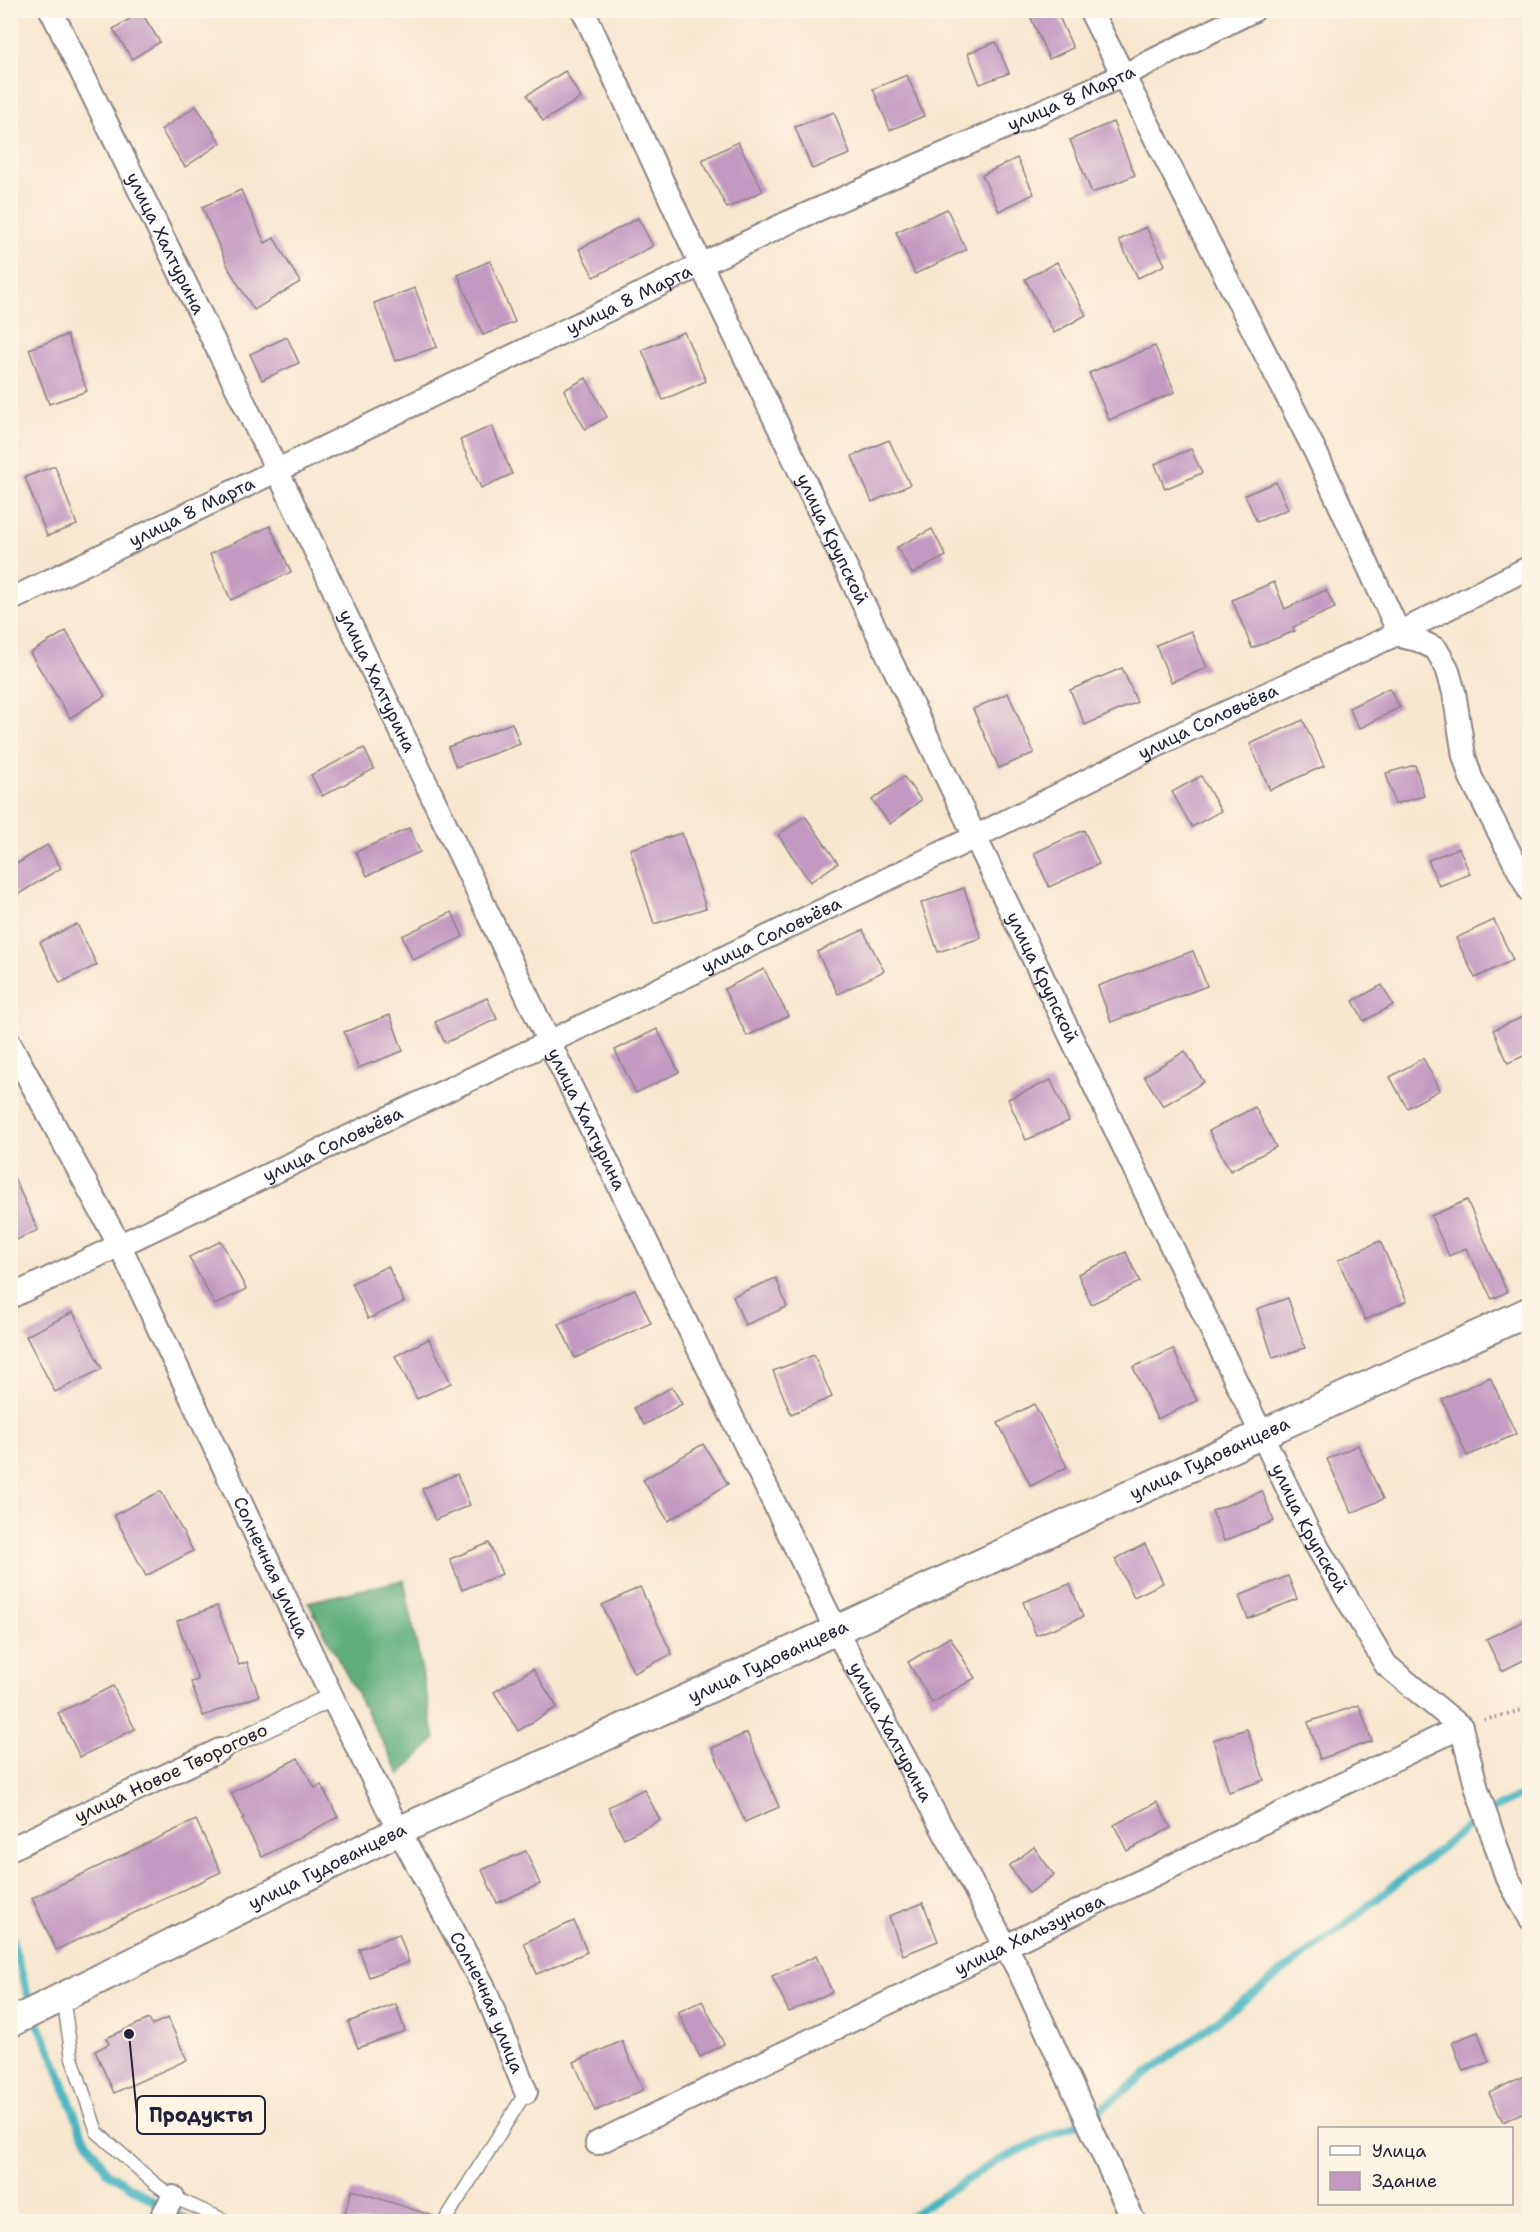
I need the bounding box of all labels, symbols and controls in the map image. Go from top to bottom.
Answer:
street label: улица 8 Марта [1004,59,1139,137]
street label: улица Халтурина [121,168,211,318]
street label: улица 8 Марта [562,259,696,340]
street label: улица Крупской [791,470,874,609]
street label: улица 8 Марта [125,471,259,553]
street label: улица Халтурина [333,605,421,756]
street label: улица Соловьёва [1134,678,1282,765]
street label: улица Соловьёва [697,891,845,979]
street label: улица Крупской [1001,908,1084,1047]
street label: улица Халтурина [542,1044,632,1195]
street label: улица Соловьёва [259,1101,407,1188]
street label: улица Гудованцева [1126,1411,1293,1505]
street label: улица Крупской [1266,1460,1353,1597]
street label: Солнечная улица [227,1493,315,1642]
street label: улица Гудованцева [684,1614,852,1708]
street label: улица Халтурина [843,1658,938,1806]
street label: улица Новое Творогово [71,1718,271,1828]
street label: улица Гудованцева [244,1817,410,1915]
street label: улица Хальзунова [951,1888,1108,1981]
street label: Солнечная улица [444,1927,529,2077]
callout: Продукты [137,2096,265,2134]
text: Продукты [149,2102,253,2128]
legend [1318,2127,1513,2205]
text: Улица [1372,2139,1426,2163]
text: Здание [1372,2169,1437,2193]

